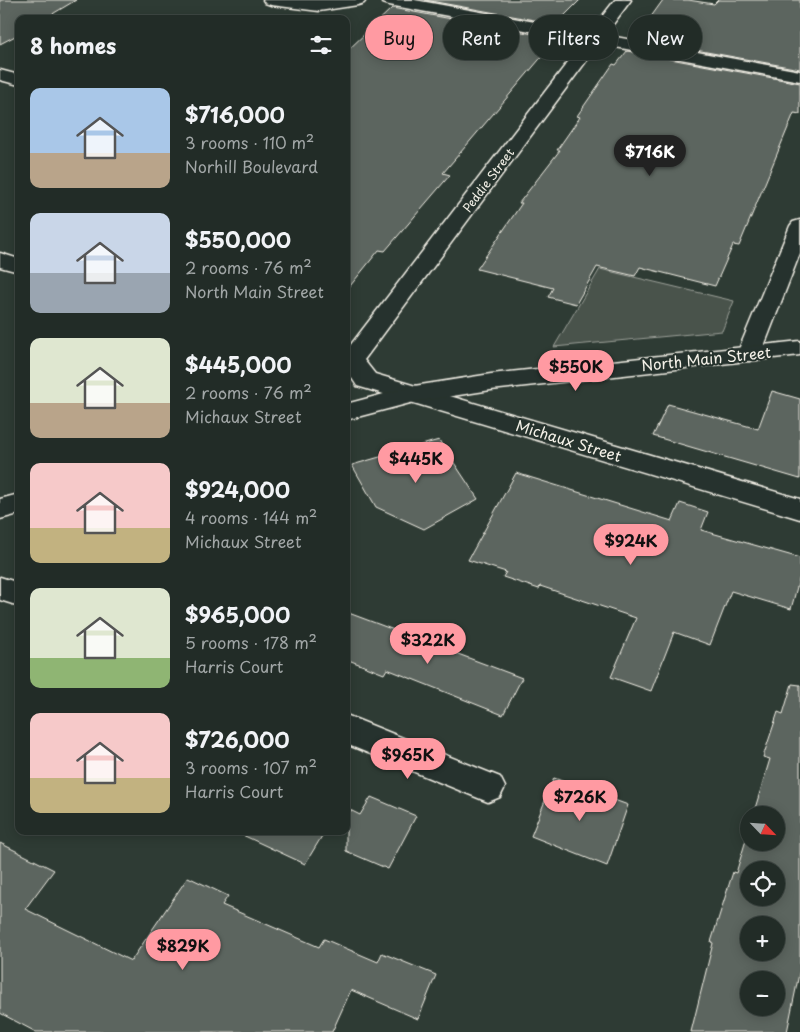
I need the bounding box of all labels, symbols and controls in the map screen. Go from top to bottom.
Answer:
chip: Buy [365,15,433,60]
chip: Rent [443,15,519,60]
chip: Filters [529,15,618,60]
chip: New [628,15,702,60]
text: 8 homes [30,29,116,61]
icon: filters [307,31,335,59]
text: $716,000 [185,98,285,130]
icon: home [70,108,130,168]
text: 3 rooms · 110 m² [185,130,314,154]
pin: $716K [615,134,685,177]
text: $716K [625,139,675,163]
street label: Peddie Street [458,144,518,216]
text: Norhill Boulevard [185,154,318,178]
text: $550,000 [185,223,291,255]
icon: home [70,233,130,293]
text: 2 rooms · 76 m² [185,255,312,279]
text: North Main Street [185,279,324,303]
street label: North Main Street [640,340,772,376]
text: $445,000 [185,348,292,380]
pin: $550K [541,350,611,392]
text: $550K [549,354,603,378]
icon: home [70,358,130,418]
text: 2 rooms · 76 m² [185,380,312,404]
text: Michaux Street [185,404,302,428]
street label: Michaux Street [513,413,625,467]
pin: $445K [381,442,451,484]
text: $445K [389,446,443,470]
text: $924,000 [185,473,290,505]
icon: home [70,483,130,543]
text: 4 rooms · 144 m² [185,505,317,529]
pin: $924K [596,524,666,566]
text: $924K [604,528,658,552]
text: Michaux Street [185,529,302,553]
text: $965,000 [185,598,290,630]
icon: home [70,608,130,668]
pin: $322K [393,622,463,665]
text: $322K [401,627,455,651]
text: 5 rooms · 178 m² [185,630,317,654]
text: Harris Court [185,654,283,678]
text: $726,000 [185,723,290,755]
icon: home [70,733,130,793]
pin: $965K [373,738,443,780]
text: $965K [382,742,434,766]
text: 3 rooms · 107 m² [185,755,317,779]
text: Harris Court [185,779,283,803]
pin: $726K [545,780,615,822]
text: $726K [554,784,606,808]
north arrow [740,806,785,851]
map controls [740,806,785,1016]
button: locate [740,861,785,906]
button: + [740,916,785,961]
pin: $829K [148,928,218,971]
text: $829K [157,933,209,957]
button: − [740,971,785,1016]

